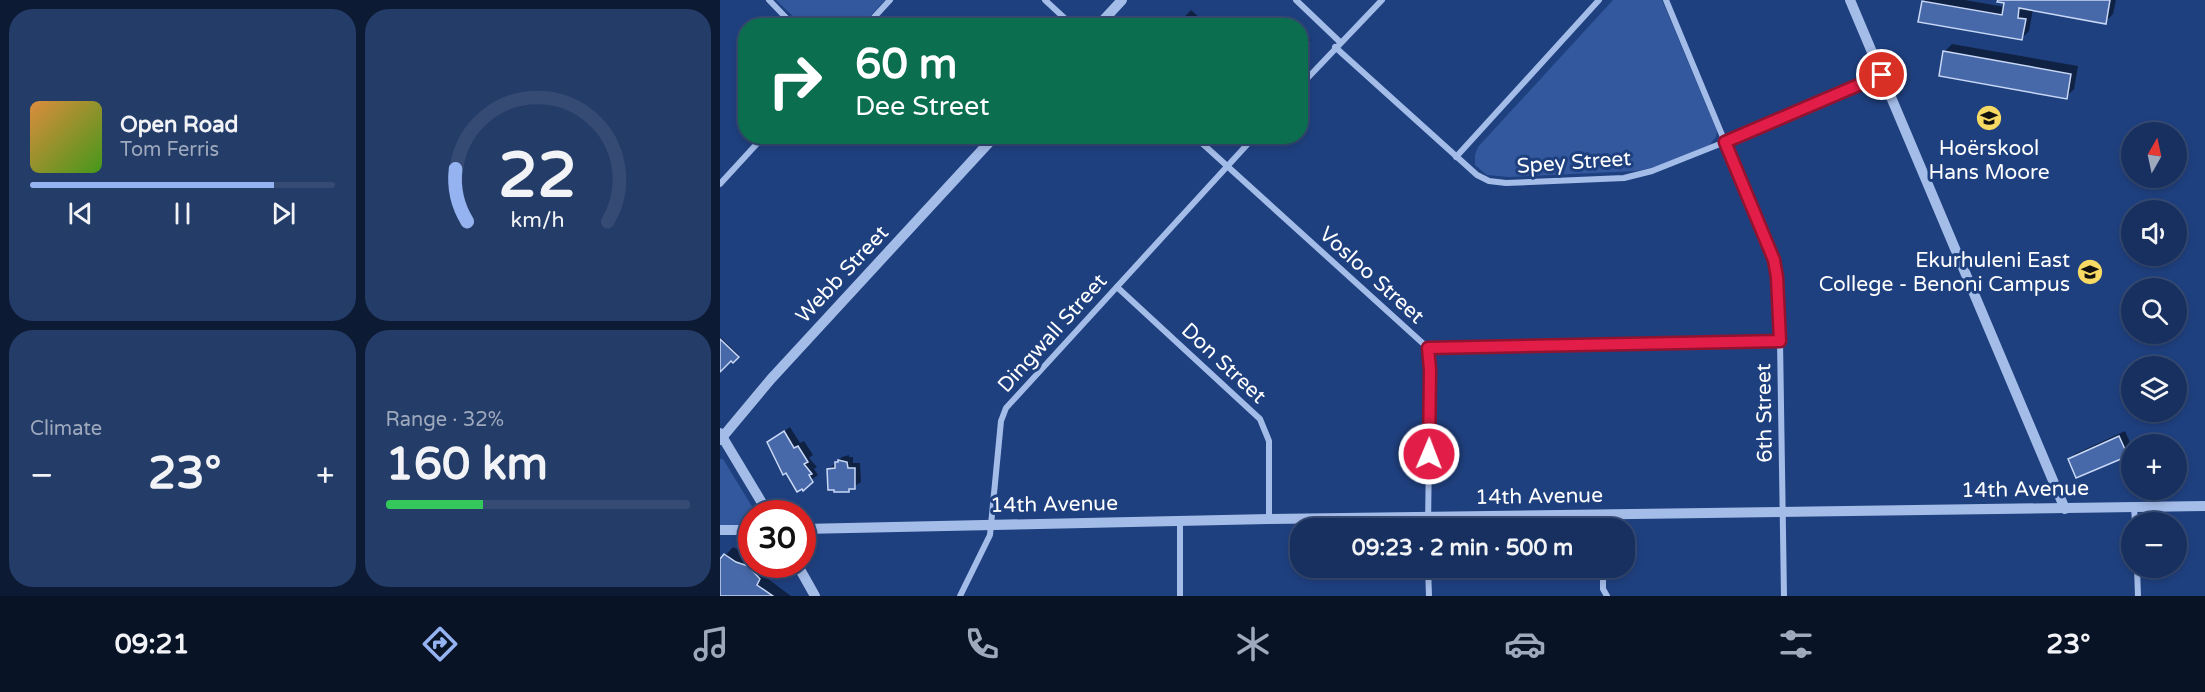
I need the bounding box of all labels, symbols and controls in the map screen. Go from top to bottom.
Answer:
text: 60 m [855,39,957,90]
icon: right [756,42,834,120]
pin [1856,49,1907,100]
icon: arrive [1865,58,1898,91]
text: Dee Street [855,90,990,123]
school or university icon: Hoërskool Hans Moore [1974,103,2004,133]
text: Open Road [120,112,238,138]
north arrow [2121,122,2187,188]
map controls [2121,122,2187,578]
place label: Hoërskool Hans Moore [1928,136,2050,185]
text: Tom Ferris [120,138,219,162]
text: 22 [499,139,577,214]
street label: Spey Street [1516,146,1632,179]
icon: previous [64,197,97,230]
icon: pause [166,197,199,230]
icon: next [267,197,300,230]
button: sound [2121,200,2187,266]
text: km/h [511,208,565,234]
street label: Webb Street [791,220,894,328]
street label: Vosloo Street [1314,222,1429,329]
place label: Ekurhuleni East College - Benoni Campus [1819,248,2070,297]
school or university icon: Ekurhuleni East College - Benoni Campus [2075,257,2105,287]
street label: Dingwall Street [993,269,1112,398]
button: search [2121,278,2187,344]
street label: Don Street [1176,318,1271,409]
button: layers [2121,356,2187,422]
street label: 6th Street [1751,363,1778,463]
text: Range · 32% [386,408,504,432]
text: Climate [30,417,102,441]
position arrow [1397,422,1461,486]
button: + [2121,434,2187,500]
text: 160 km [386,438,548,492]
text: 23° [148,447,221,501]
text: − [30,456,54,495]
text: + [316,456,334,495]
street label: 14th Avenue [1961,476,2089,503]
street label: 14th Avenue [1475,483,1603,510]
street label: 14th Avenue [990,491,1118,518]
speed limit sign: 30 [738,500,816,578]
button: − [2121,512,2187,578]
text: 09:23 · 2 min · 500 m [1352,535,1573,561]
icon: directions [419,623,461,665]
icon: music [690,623,732,665]
icon: phone [961,623,1003,665]
icon: climate [1232,623,1274,665]
icon: car [1504,623,1546,665]
icon: filters [1775,623,1817,665]
text: 09:21 [115,628,189,661]
text: 23° [2046,628,2090,661]

